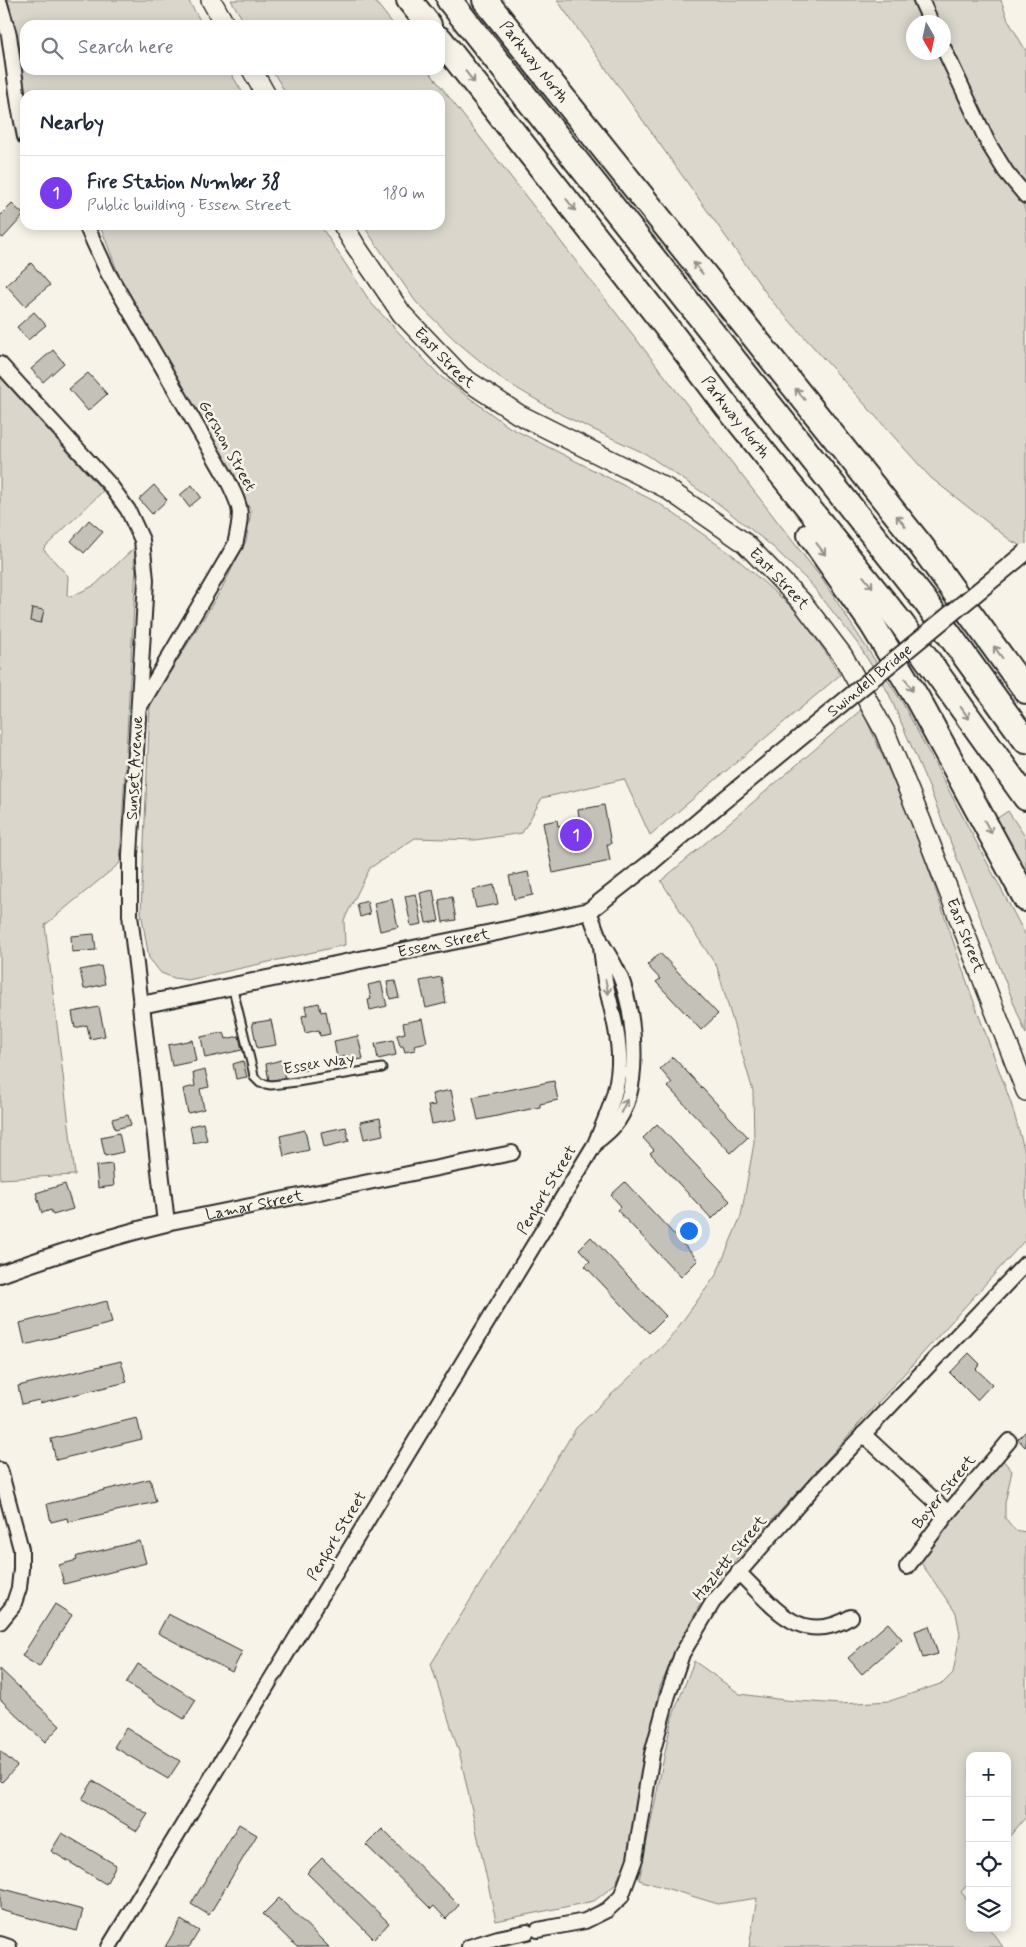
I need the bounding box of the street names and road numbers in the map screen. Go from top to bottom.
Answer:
street label: Parkway North [495,16,574,107]
street label: East Street [410,323,479,393]
street label: Parkway North [697,371,775,463]
street label: Gershon Street [193,397,261,495]
street label: East Street [744,543,815,614]
street label: Swindell Bridge [823,639,917,722]
street label: Sunset Avenue [122,715,148,821]
street label: East Street [942,895,990,976]
street label: Essen Street [396,923,492,963]
street label: Essex Way [282,1048,356,1080]
street label: Penfort Street [512,1141,584,1240]
street label: Lamar Street [204,1185,305,1225]
street label: Boyer Street [908,1450,981,1534]
street label: Penfort Street [302,1487,374,1586]
street label: Hazlett Street [688,1511,772,1605]

